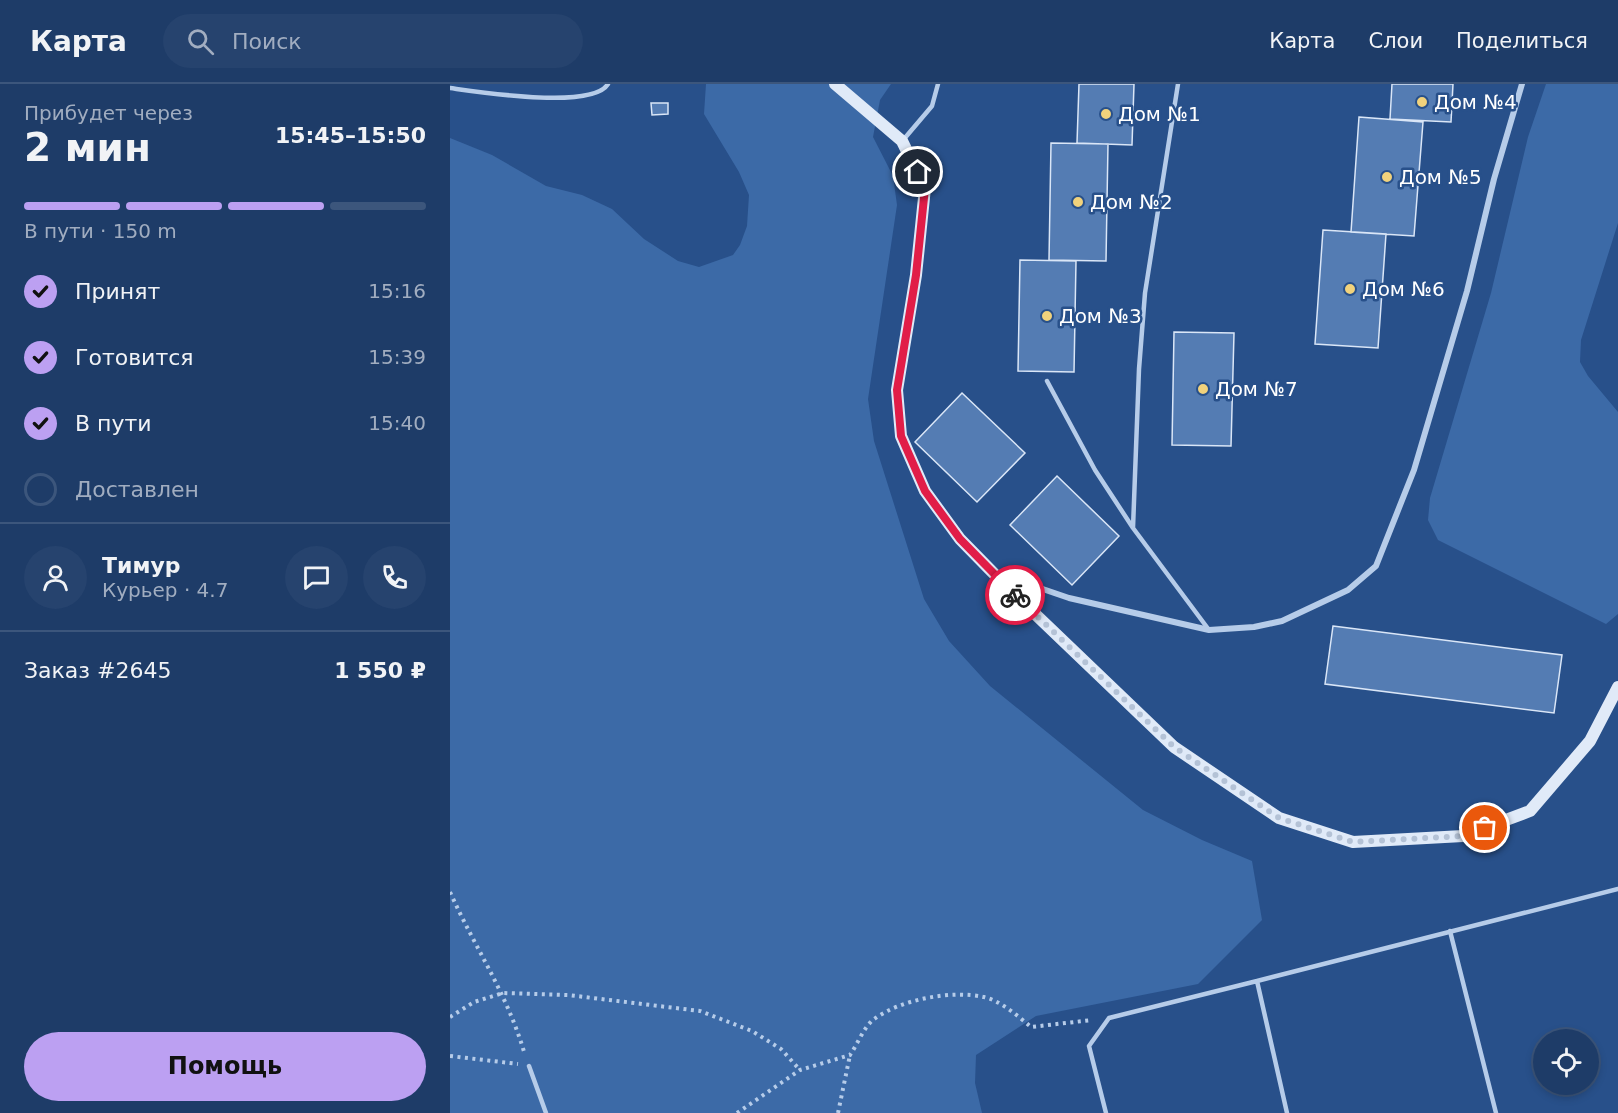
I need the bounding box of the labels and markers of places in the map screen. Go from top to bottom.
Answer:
place label: Дом №4 [1434,90,1517,114]
marker: Дом №4 [1415,95,1429,109]
place label: Дом №1 [1118,102,1201,126]
marker: Дом №1 [1099,107,1113,121]
pin [892,146,943,197]
place label: Дом №5 [1399,165,1482,189]
marker: Дом №5 [1380,170,1394,184]
place label: Дом №2 [1090,190,1173,214]
marker: Дом №2 [1071,195,1085,209]
place label: Дом №6 [1362,277,1445,301]
marker: Дом №6 [1343,282,1357,296]
place label: Дом №3 [1059,304,1142,328]
marker: Дом №3 [1040,309,1054,323]
place label: Дом №7 [1215,377,1298,401]
marker: Дом №7 [1196,382,1210,396]
pin [1459,802,1510,853]

